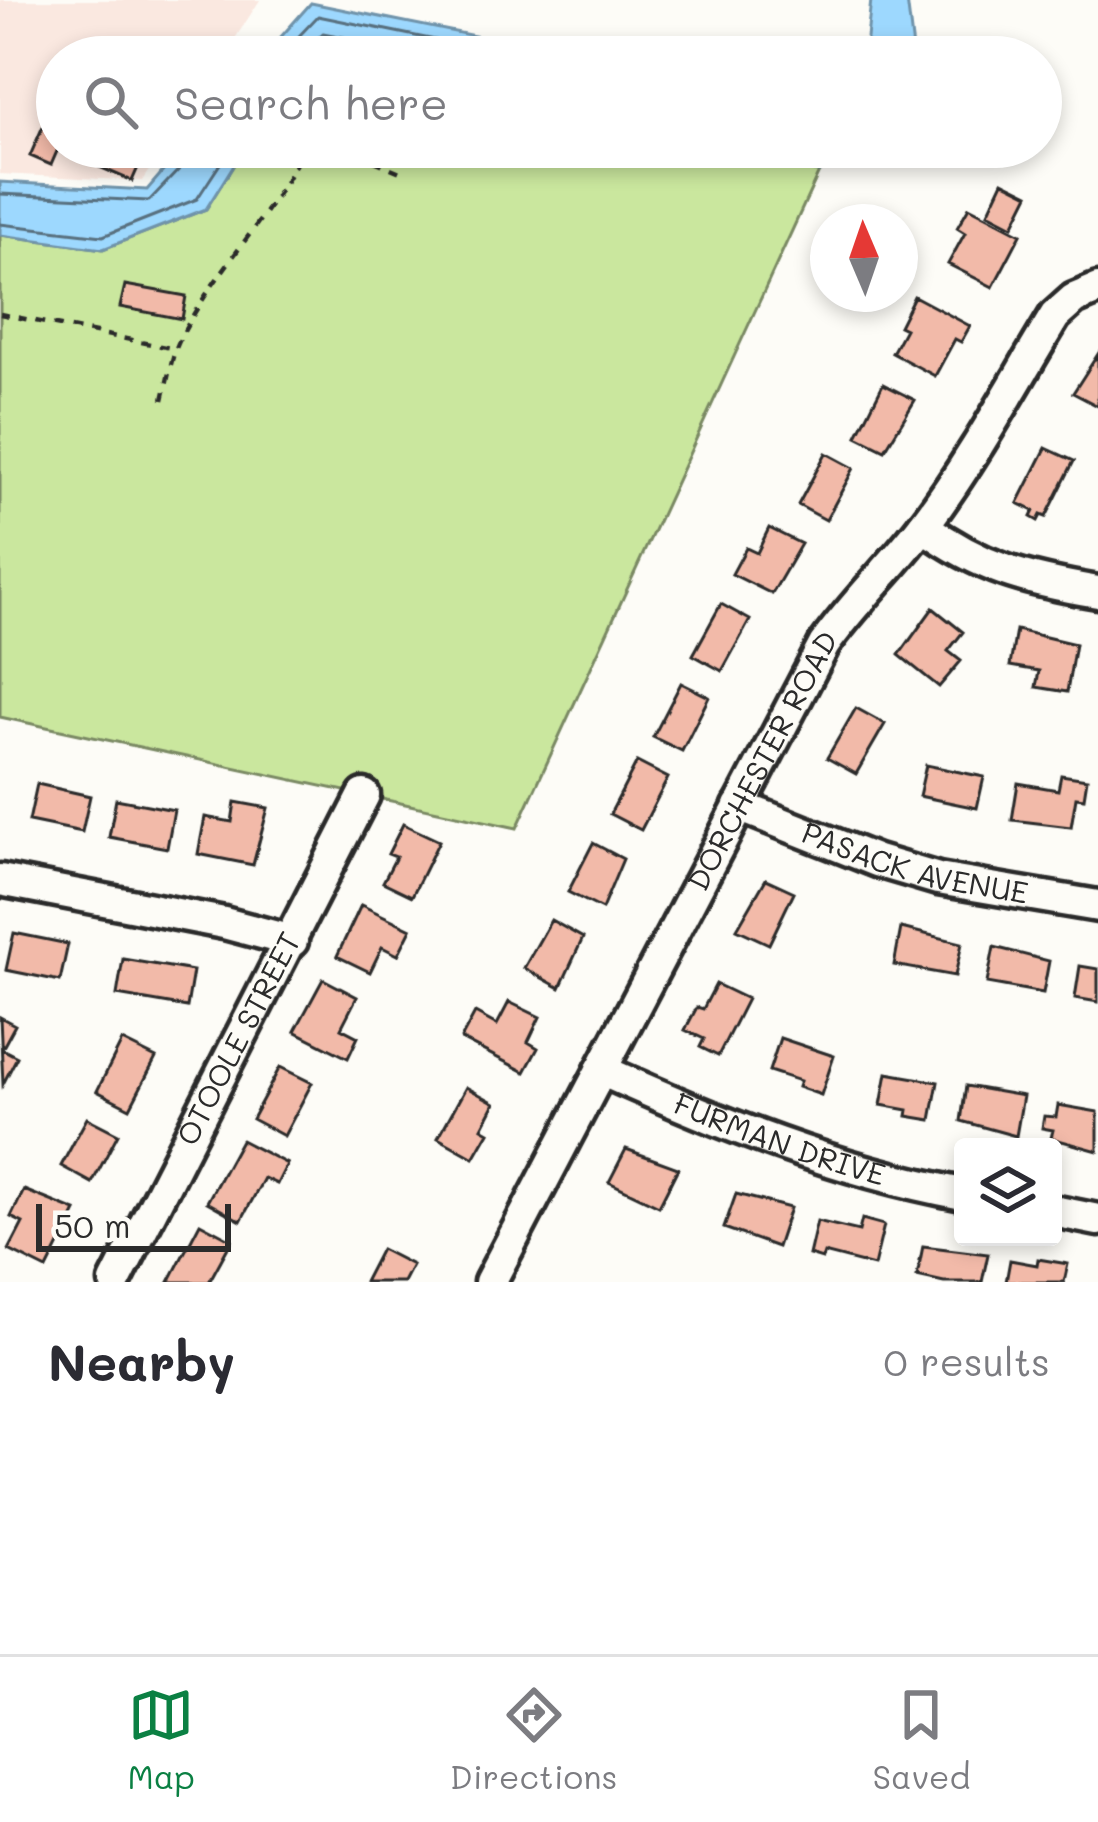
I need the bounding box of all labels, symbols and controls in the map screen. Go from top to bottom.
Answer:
search box [36,36,1062,168]
icon: search [78,69,144,135]
text: Search here [174,73,448,131]
north arrow [810,204,918,312]
street label: DORCHESTER ROAD [677,622,846,897]
street label: PASACK AVENUE [796,811,1031,912]
street label: OTOOLE STREET [166,924,309,1152]
street label: FURMAN DRIVE [668,1082,890,1194]
map controls [954,1138,1062,1246]
button: layers [954,1138,1062,1246]
scale bar [36,1198,231,1251]
text: 50 m [54,1203,130,1246]
text: Nearby [48,1327,235,1394]
text: 0 results [884,1335,1050,1386]
tab: Map [128,1682,195,1797]
tab: Directions [450,1682,617,1797]
tab: Saved [873,1682,970,1797]

